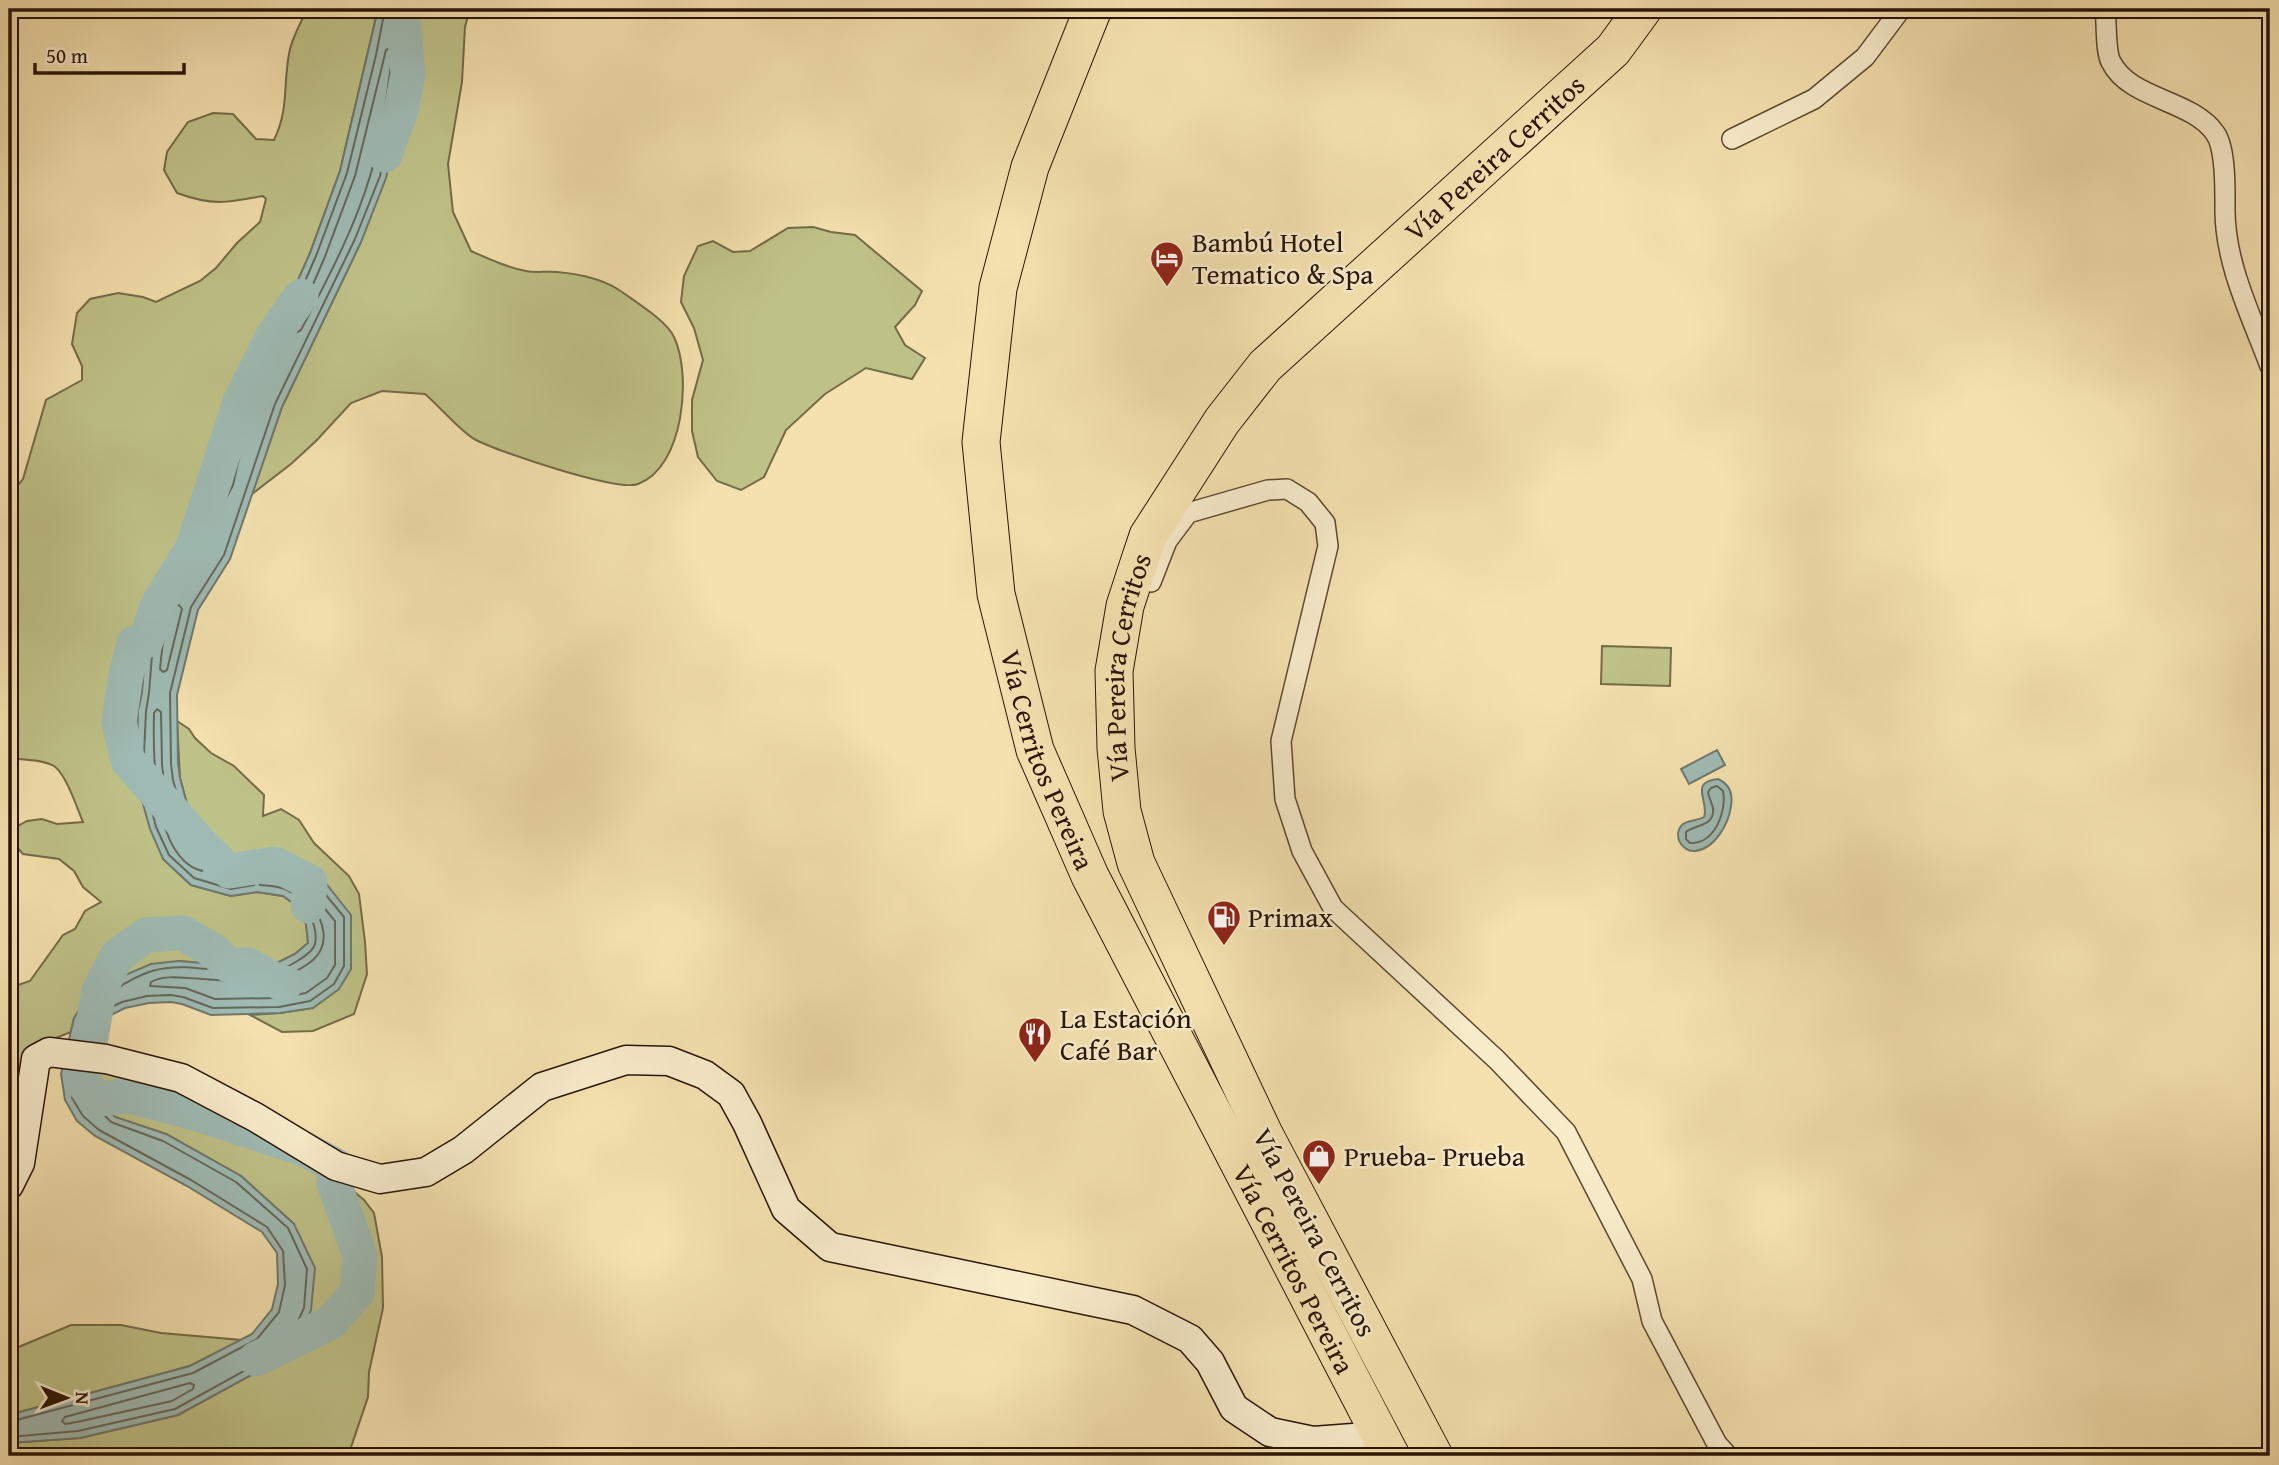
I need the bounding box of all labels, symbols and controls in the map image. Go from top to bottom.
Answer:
scale bar [35,32,184,76]
text: 50 m [46,40,88,71]
street label: Vía Pereira Cerritos [1395,64,1593,250]
place label: Bambú Hotel Tematico & Spa [1192,221,1374,294]
hotel icon: Bambú Hotel Tematico & Spa [1148,239,1186,288]
street label: Vía Pereira Cerritos [1093,547,1161,783]
street label: Vía Cerritos Pereira [991,646,1106,877]
place label: Primax [1248,896,1334,937]
fuel station icon: Primax [1205,898,1243,947]
place label: La Estación Café Bar [1060,997,1192,1070]
restaurant icon: La Estación Café Bar [1016,1015,1054,1064]
street label: Vía Pereira Cerritos [1243,1120,1388,1343]
place label: Prueba- Prueba [1344,1135,1526,1176]
shop icon: Prueba- Prueba [1300,1137,1338,1186]
street label: Vía Cerritos Pereira [1223,1157,1366,1382]
north arrow [32,1364,102,1434]
text: N [69,1392,97,1405]

